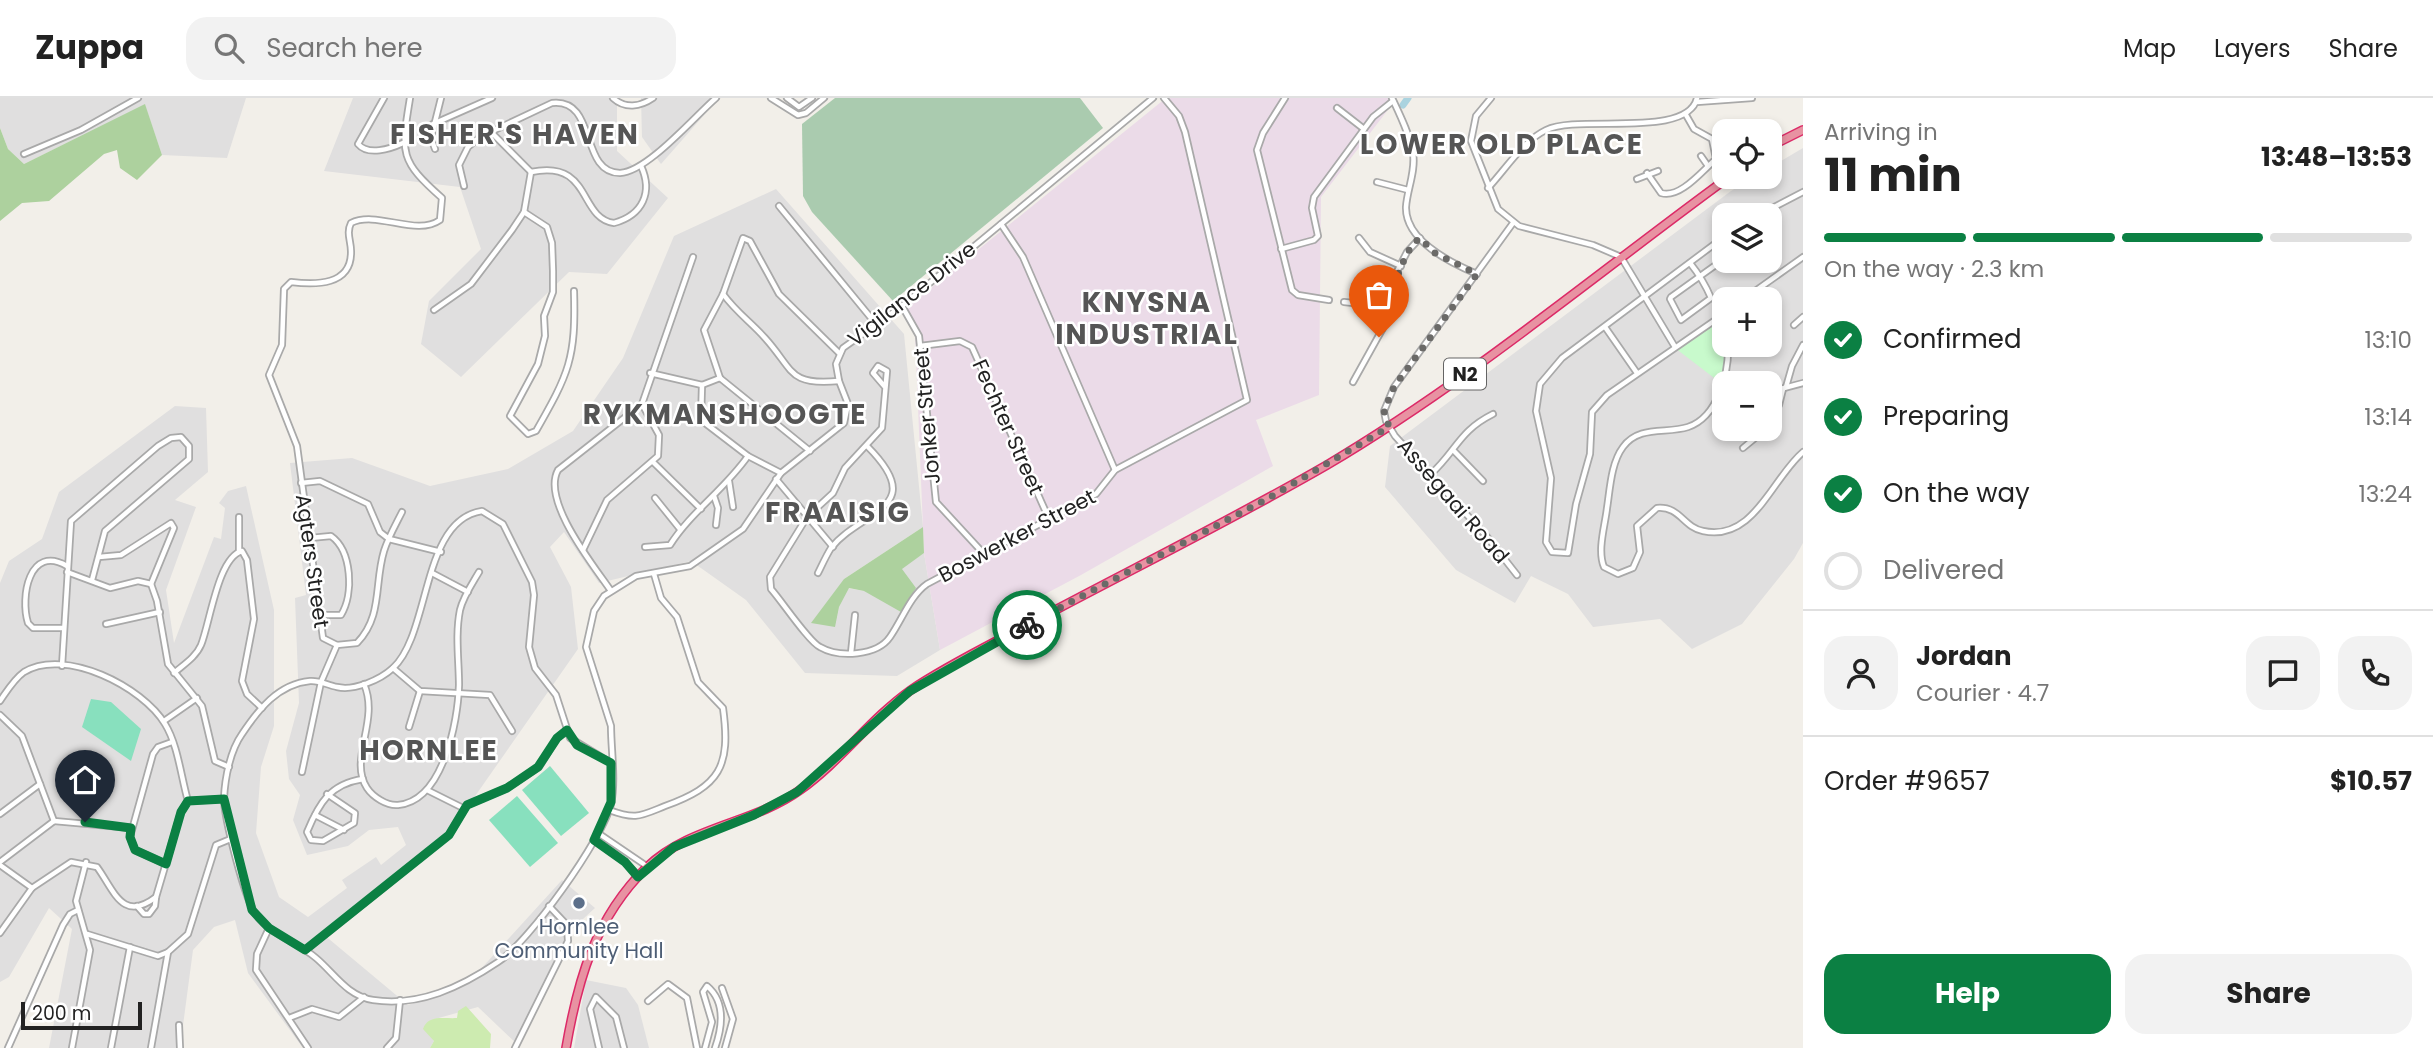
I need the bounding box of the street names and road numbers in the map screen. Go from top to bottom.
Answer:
street label: Vigilance Drive [841,234,982,353]
street label: Jonker Street [906,347,947,485]
street label: Fechter Street [966,354,1051,499]
road number: N2 [1444,358,1486,390]
street label: Assegaai Road [1391,432,1516,569]
street label: Boswerker Street [933,482,1100,589]
street label: Agters Street [289,492,336,630]

